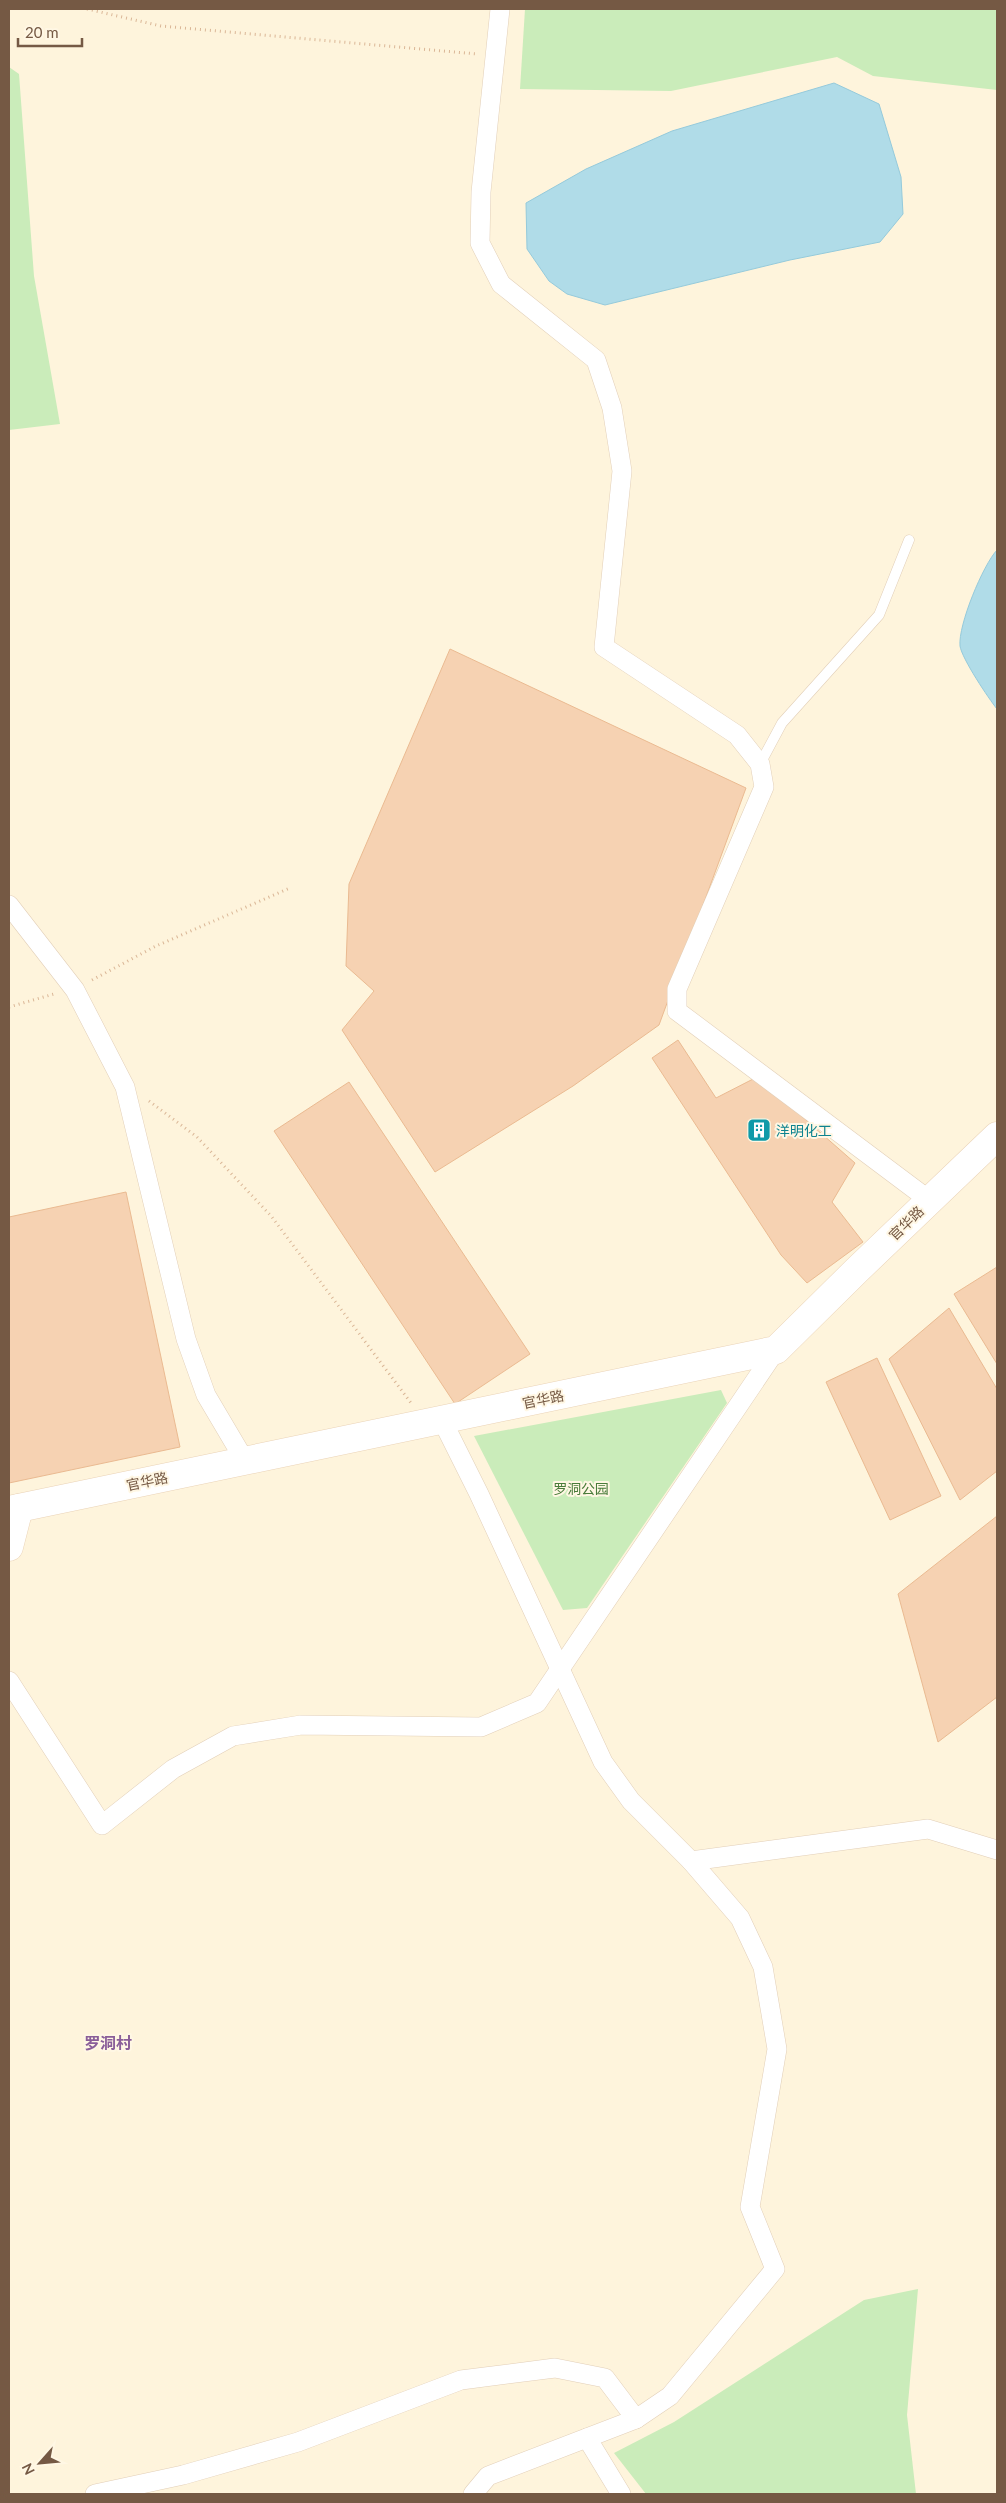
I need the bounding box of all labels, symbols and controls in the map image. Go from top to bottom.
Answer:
scale bar [18,15,81,47]
text: 20 m [25,23,59,41]
building icon: 洋明化工 [746,1117,772,1143]
place label: 洋明化工 [776,1122,832,1139]
street label: 官华路 [885,1202,927,1244]
street label: 官华路 [521,1386,565,1412]
street label: 官华路 [125,1468,169,1494]
park label: 罗洞公园 [553,1480,609,1497]
district label: 罗洞村 [84,2033,132,2052]
north arrow [15,2438,65,2488]
text: N [18,2460,38,2478]

